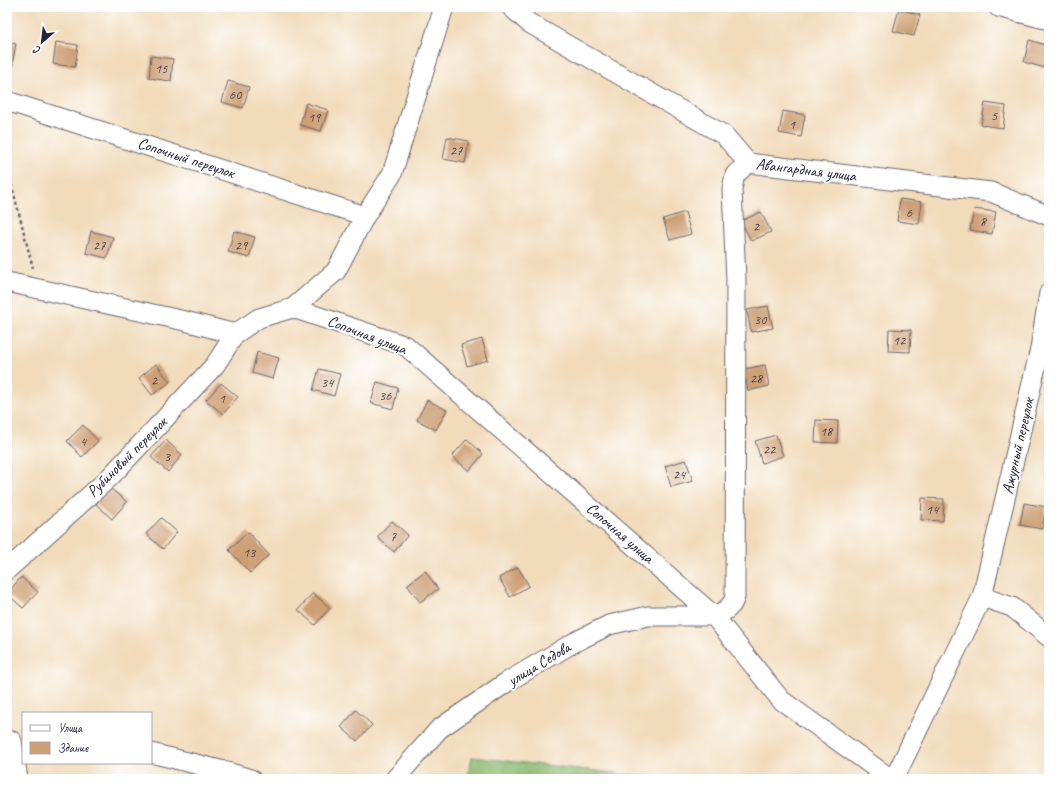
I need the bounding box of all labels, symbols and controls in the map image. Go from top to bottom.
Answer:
north arrow [22,22,62,62]
text: С [30,43,43,58]
house number: 15 [155,60,168,77]
house number: 60 [229,86,243,103]
house number: 5 [991,107,998,124]
house number: 19 [308,109,322,126]
house number: 1 [789,116,796,133]
street label: Сопочный переулок [135,133,239,184]
house number: 27 [450,142,463,159]
street label: Авангардная улица [755,154,858,186]
house number: 6 [906,204,913,221]
house number: 8 [980,213,988,230]
house number: 2 [753,218,761,235]
house number: 27 [93,237,106,254]
house number: 29 [235,237,249,254]
street label: Сопочная улица [325,311,410,360]
house number: 30 [754,311,768,328]
house number: 12 [893,332,907,349]
house number: 28 [750,370,764,387]
house number: 2 [151,372,159,389]
house number: 34 [321,374,335,391]
house number: 36 [379,387,392,404]
house number: 1 [219,390,226,407]
street label: Ажурный переулок [997,394,1039,496]
street label: Рубиновый переулок [83,411,173,501]
house number: 18 [820,423,834,440]
house number: 4 [80,433,88,450]
house number: 22 [763,441,777,458]
house number: 3 [164,448,172,465]
house number: 24 [673,466,687,483]
street label: Сопочная улица [582,498,659,568]
house number: 14 [926,501,940,518]
house number: 7 [390,528,397,545]
house number: 13 [243,544,257,561]
street label: улица Седова [503,637,575,691]
legend [22,712,152,764]
text: Улица [58,720,83,736]
text: Здание [58,740,89,756]

